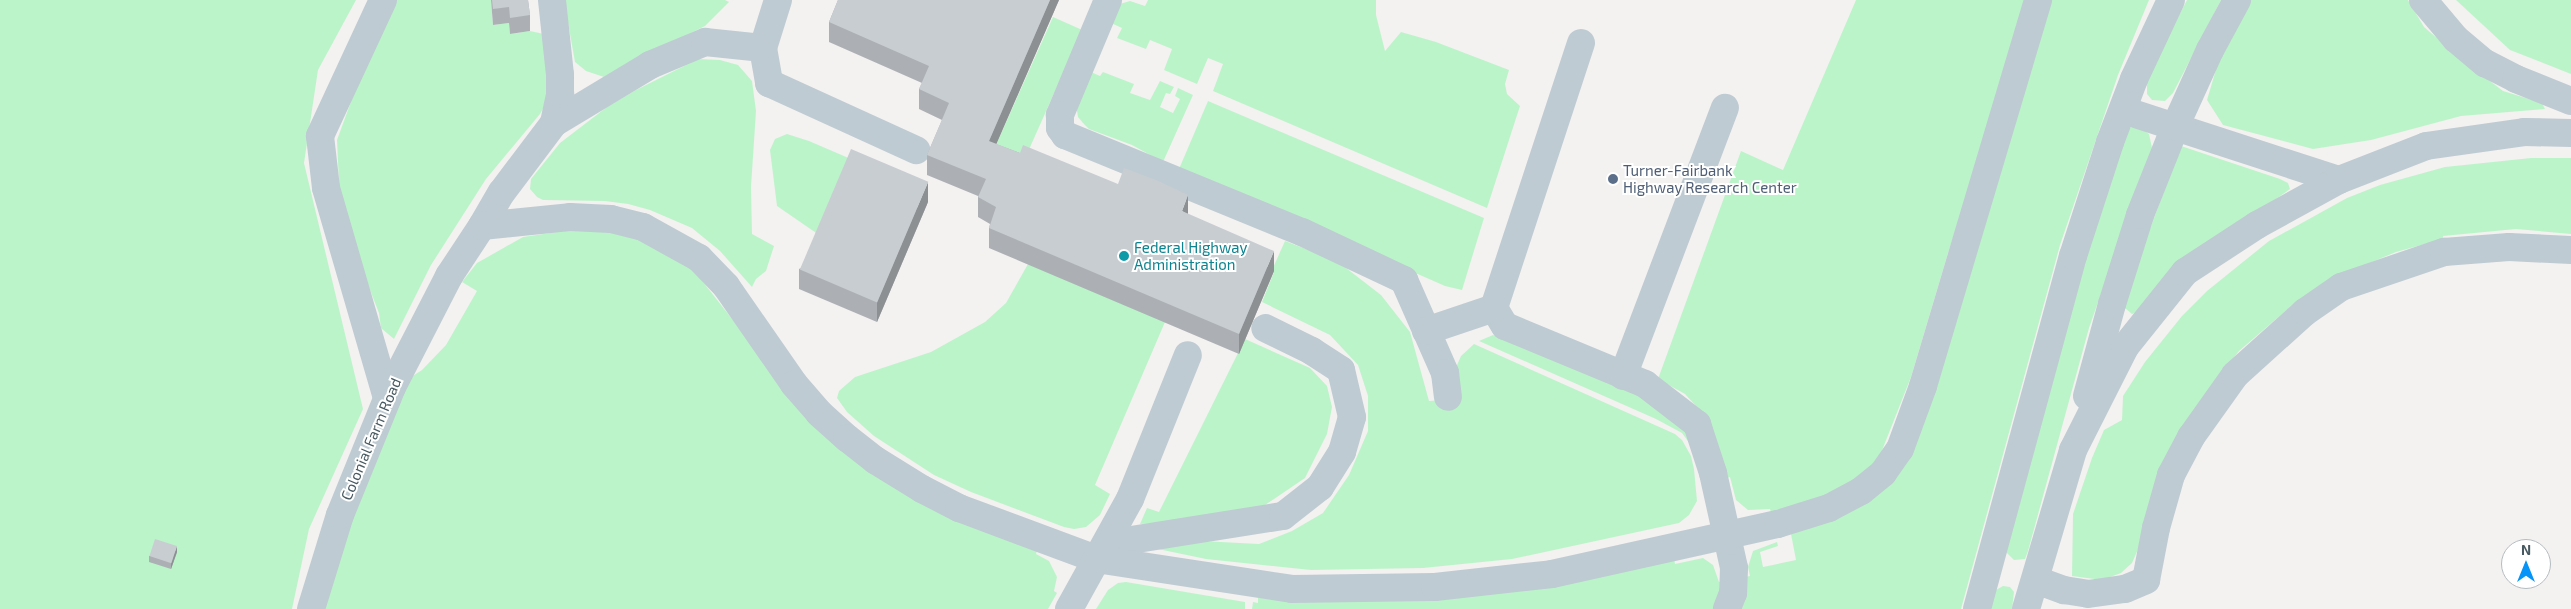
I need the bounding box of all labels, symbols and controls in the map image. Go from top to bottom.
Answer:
place label: Turner-Fairbank Highway Research Center [1623,161,1797,196]
marker: Turner-Fairbank Highway Research Center [1607,173,1619,185]
place label: Federal Highway Administration [1134,238,1248,273]
marker: Federal Highway Administration [1118,250,1130,262]
street label: Colonial Farm Road [337,375,405,503]
north arrow [2501,539,2551,589]
text: N [2521,541,2531,558]

